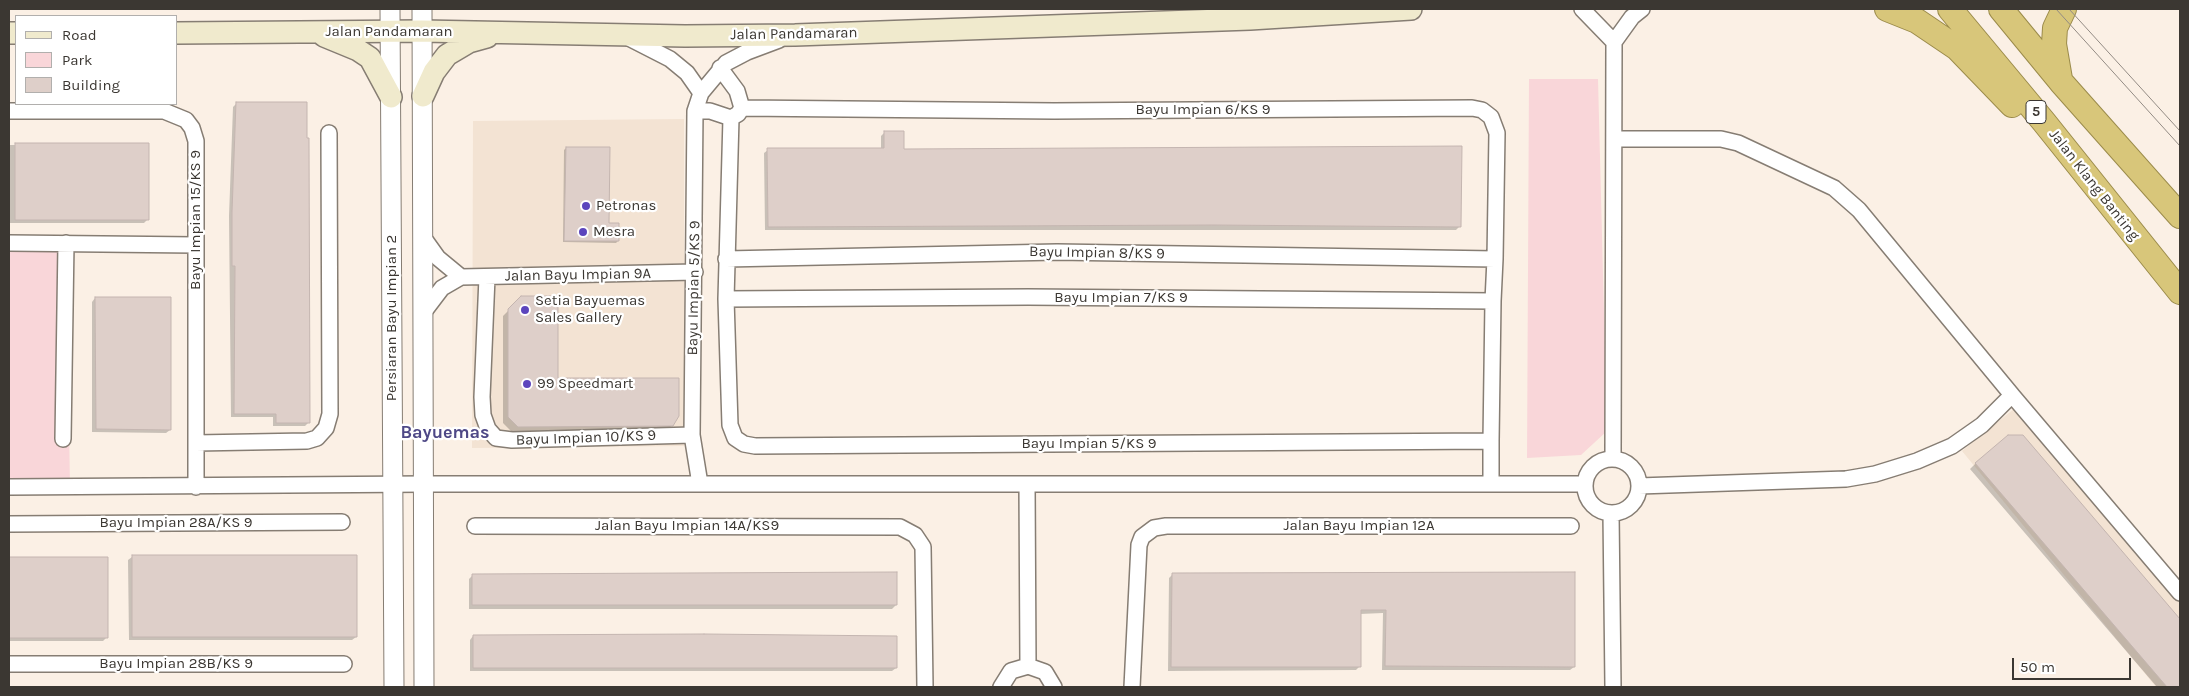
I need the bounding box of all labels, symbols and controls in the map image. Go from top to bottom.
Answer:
legend [15,15,178,105]
street label: Jalan Pandamaran [325,23,453,41]
street label: Jalan Pandamaran [730,24,858,44]
text: Road [62,26,97,44]
text: Park [62,51,92,69]
text: Building [62,76,120,94]
road number: 5 [2026,100,2046,124]
street label: Bayu Impian 6/KS 9 [1135,101,1271,119]
street label: Jalan Klang Banting [2045,126,2143,244]
street label: Bayu Impian 15/KS 9 [187,150,205,290]
place label: Petronas [596,197,656,215]
marker: Petronas [580,200,592,212]
street label: Bayu Impian 5/KS 9 [684,220,704,356]
place label: Mesra [593,223,635,241]
marker: Mesra [577,226,589,238]
street label: Persiaran Bayu Impian 2 [383,235,401,401]
street label: Bayu Impian 8/KS 9 [1029,243,1165,263]
street label: Jalan Bayu Impian 9A [505,265,651,285]
street label: Bayu Impian 7/KS 9 [1054,289,1188,307]
place label: Setia Bayuemas Sales Gallery [535,292,645,327]
marker: Setia Bayuemas Sales Gallery [519,304,531,316]
place label: 99 Speedmart [537,375,633,393]
marker: 99 Speedmart [521,378,533,390]
district label: Bayuemas [400,422,490,444]
street label: Bayu Impian 10/KS 9 [516,427,656,449]
street label: Bayu Impian 5/KS 9 [1022,435,1156,453]
street label: Bayu Impian 28A/KS 9 [100,514,252,532]
street label: Jalan Bayu Impian 14A/KS9 [595,517,779,535]
street label: Jalan Bayu Impian 12A [1283,517,1435,535]
scale bar [2014,648,2133,680]
street label: Bayu Impian 28B/KS 9 [99,655,253,673]
text: 50 m [2020,658,2055,676]

